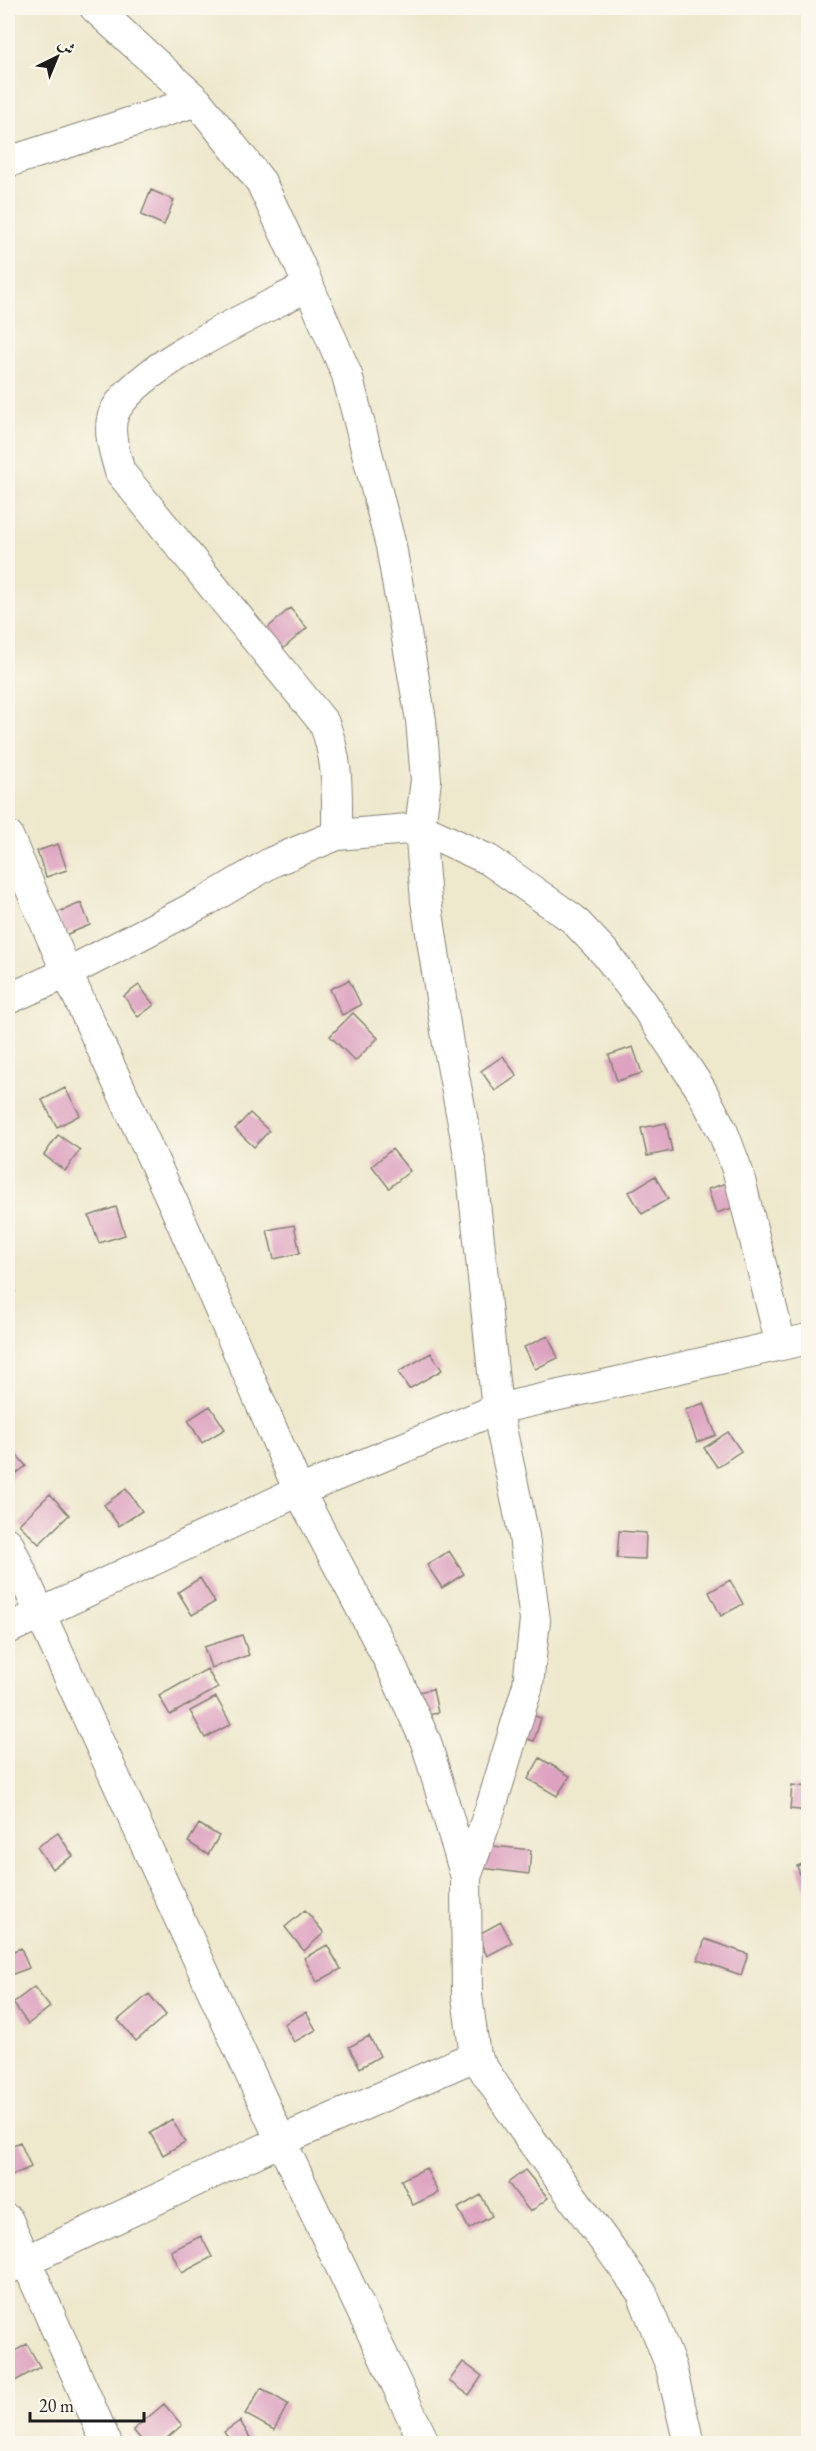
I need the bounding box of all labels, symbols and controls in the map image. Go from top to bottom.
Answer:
north arrow [27,27,87,87]
text: ش [54,33,80,59]
scale bar [30,2385,144,2423]
text: 20 m [39,2394,74,2417]

